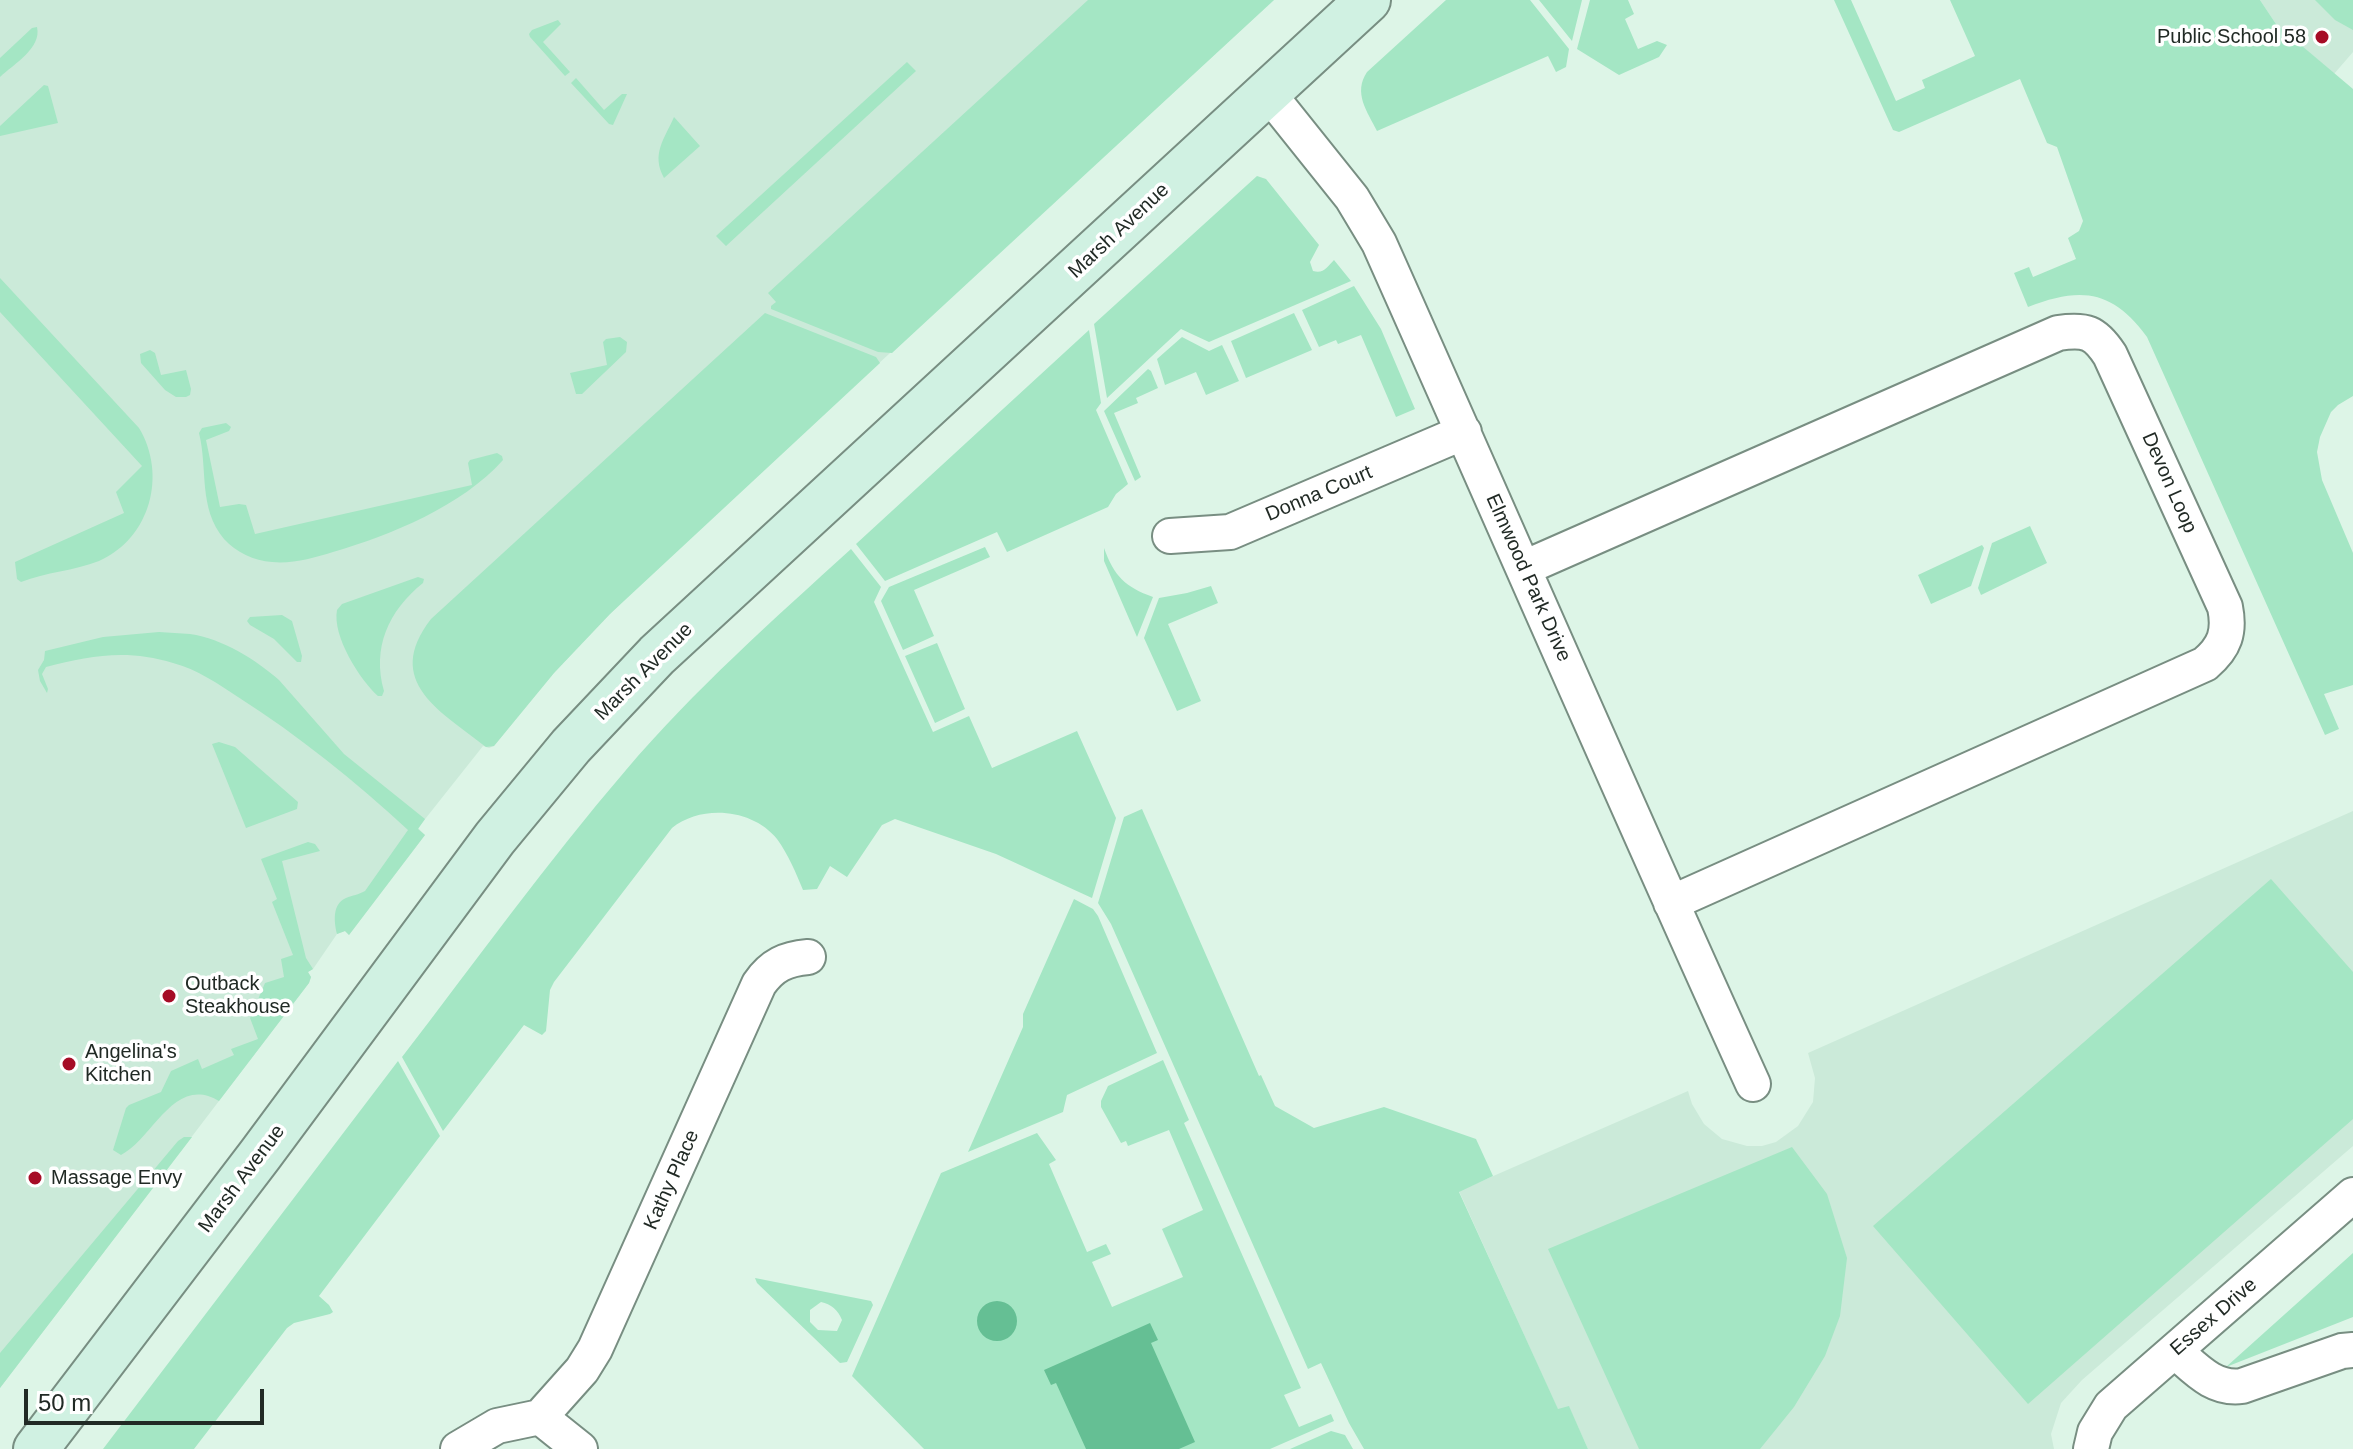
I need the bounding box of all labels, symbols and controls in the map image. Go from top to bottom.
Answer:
place label: Public School 58 [2157,25,2306,49]
marker: Public School 58 [2313,28,2331,46]
street label: Marsh Avenue [1064,178,1174,284]
street label: Devon Loop [2136,429,2202,537]
street label: Donna Court [1262,461,1376,527]
street label: Elmwood Park Drive [1480,490,1576,666]
street label: Marsh Avenue [590,618,698,726]
place label: Outback Steakhouse [185,972,291,1019]
marker: Outback Steakhouse [160,987,178,1005]
place label: Angelina's Kitchen [85,1040,177,1087]
marker: Angelina's Kitchen [60,1055,78,1073]
street label: Marsh Avenue [194,1120,290,1238]
street label: Kathy Place [639,1126,705,1234]
place label: Massage Envy [51,1166,182,1190]
marker: Massage Envy [26,1169,44,1187]
street label: Essex Drive [2166,1273,2262,1361]
scale bar [28,1373,268,1423]
text: 50 m [38,1389,91,1416]

